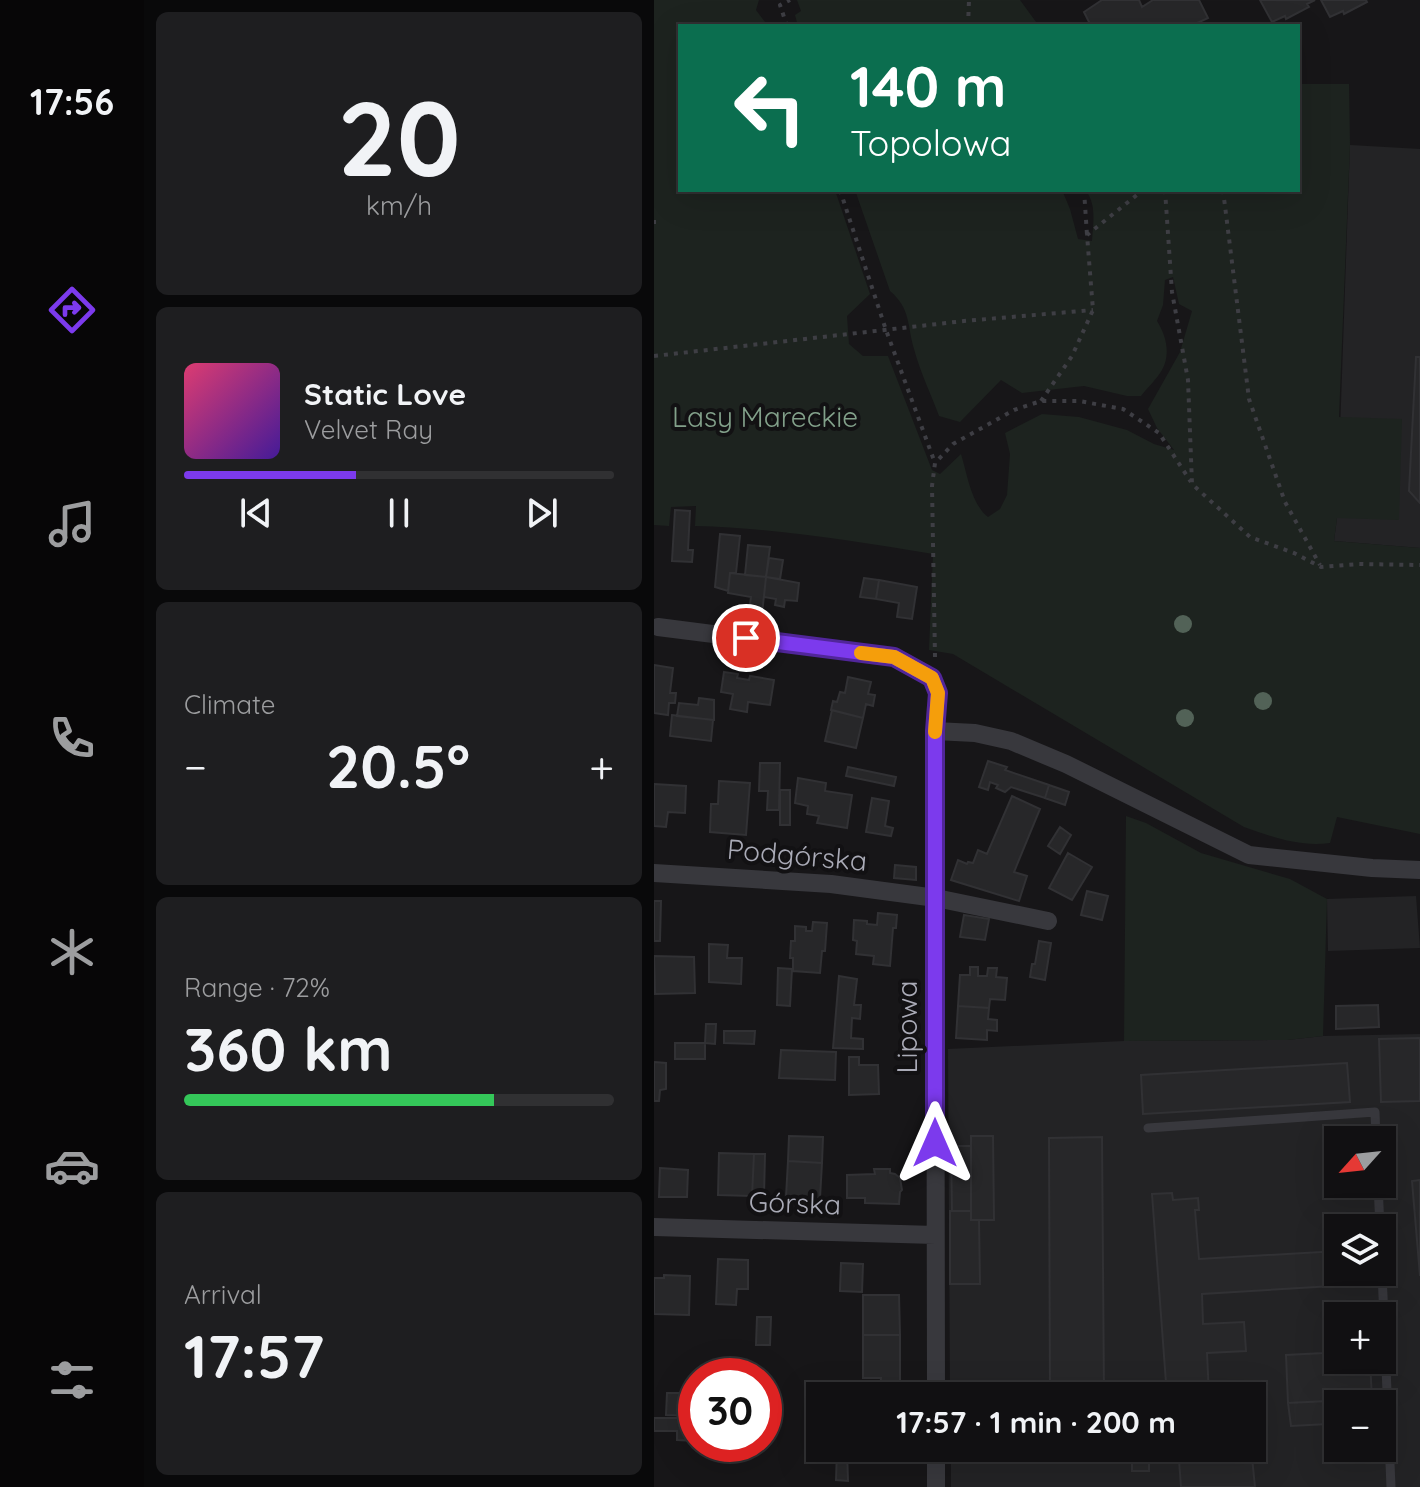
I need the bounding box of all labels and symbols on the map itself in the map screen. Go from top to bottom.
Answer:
park label: Lasy Mareckie [672,399,858,434]
pin [712,604,780,672]
street label: Podgórska [726,831,869,878]
street label: Lipowa [889,981,924,1073]
position arrow [893,1101,977,1185]
north arrow [1324,1126,1396,1198]
street label: Górska [748,1183,842,1222]
speed limit sign: 30 [678,1358,782,1462]

